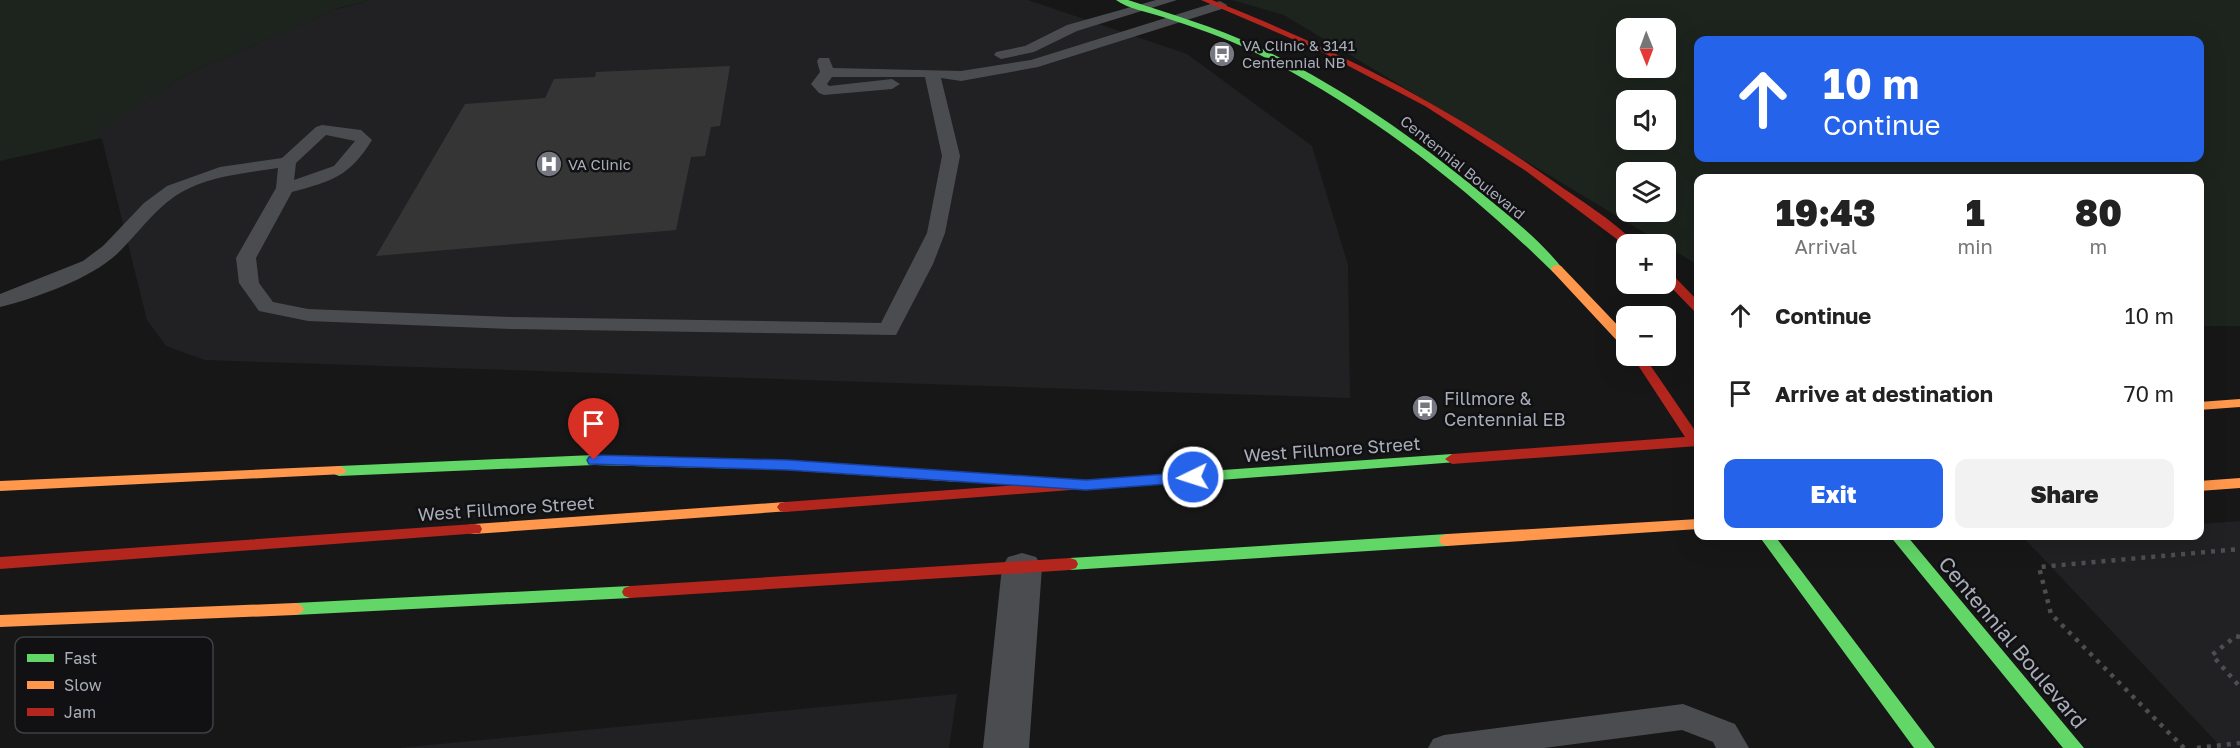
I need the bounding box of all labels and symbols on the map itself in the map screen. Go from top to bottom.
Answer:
north arrow [1616,18,1676,78]
place label: VA Clinic & 3141 Centennial NB [1242,36,1355,71]
bus stop icon: VA Clinic & 3141 Centennial NB [1207,39,1237,69]
street label: Centennial Boulevard [1397,111,1529,223]
hospital icon: VA Clinic [534,149,564,179]
place label: VA Clinic [568,155,631,173]
place label: Fillmore & Centennial EB [1444,387,1566,430]
bus stop icon: Fillmore & Centennial EB [1410,393,1440,423]
pin [568,398,619,460]
street label: West Fillmore Street [1243,432,1421,466]
position arrow [1161,445,1225,509]
street label: West Fillmore Street [417,491,595,525]
street label: Centennial Boulevard [1933,551,2093,733]
legend [15,637,213,733]
text: Fast [64,648,97,668]
text: Slow [64,675,102,695]
text: Jam [64,702,96,722]

